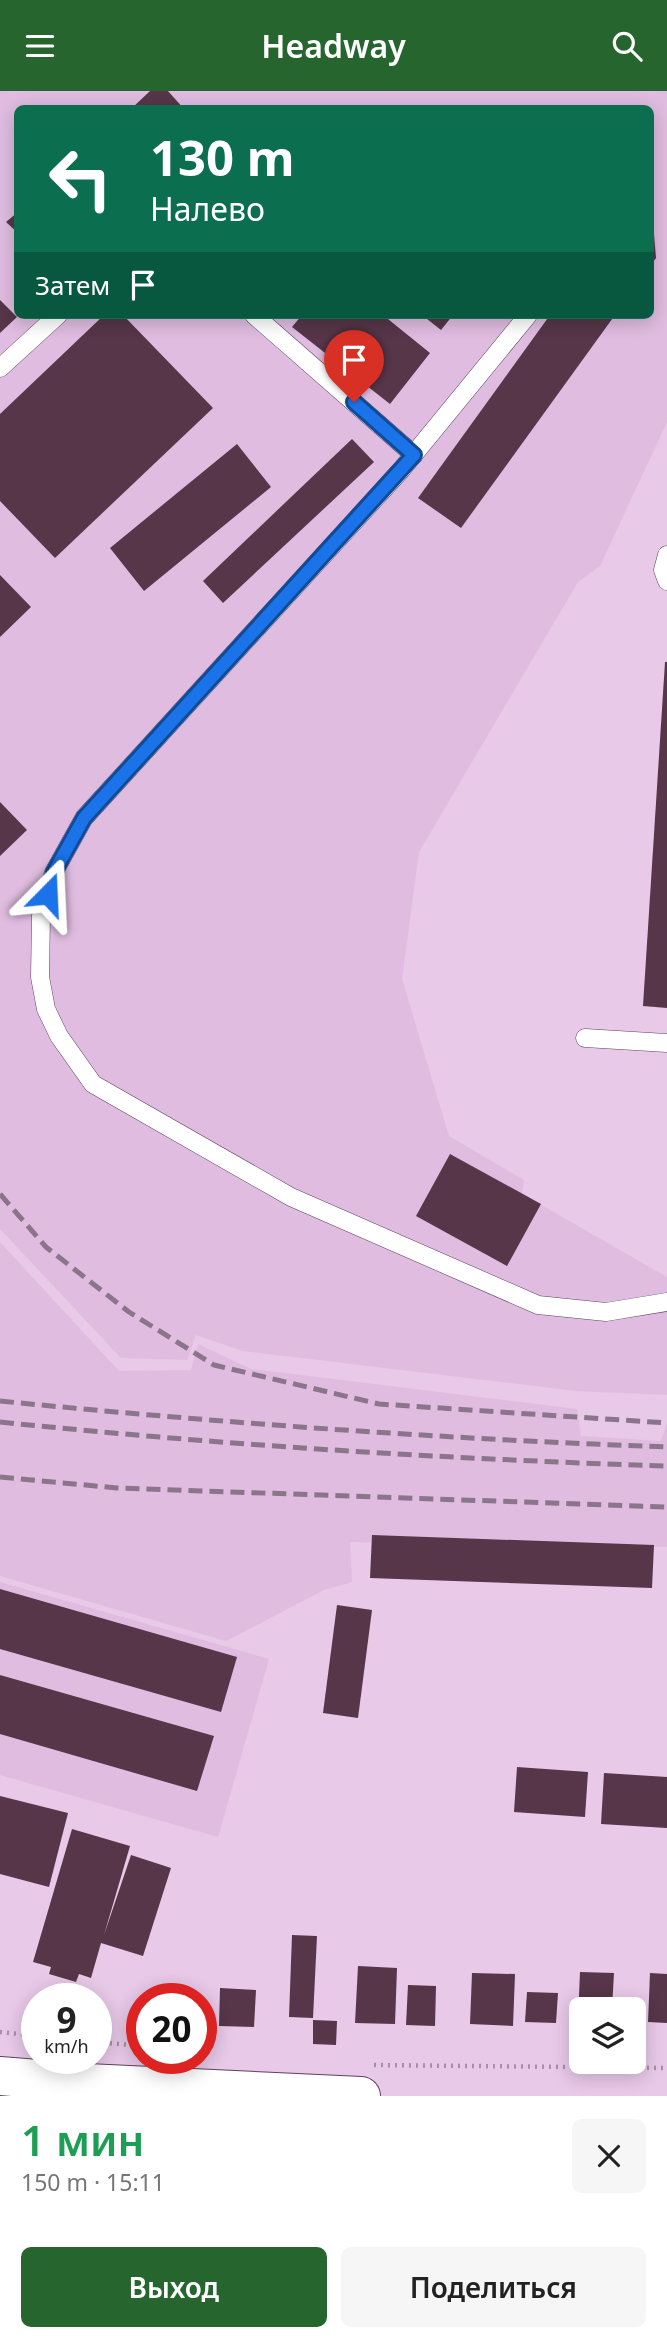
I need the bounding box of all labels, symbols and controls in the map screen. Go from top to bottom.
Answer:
text: Headway [261,24,406,67]
icon: menu [21,27,59,65]
icon: search [608,27,646,65]
text: 130 m [150,124,295,190]
icon: left [35,133,126,224]
text: Налево [150,187,265,230]
icon: arrive [124,266,162,304]
text: Затем [35,267,110,303]
pin [324,330,384,402]
icon: arrive [335,341,373,379]
position arrow [11,857,85,931]
speed limit sign: 20 [126,1983,217,2074]
text: 9 [56,1996,77,2043]
map controls [569,1997,646,2074]
button: layers [569,1997,646,2074]
text: km/h [44,2034,89,2058]
text: 1 мин [21,2111,144,2168]
button: close [572,2119,646,2193]
text: 150 m · 15:11 [21,2166,165,2198]
button: Выход [21,2247,327,2327]
button: Поделиться [341,2247,646,2327]

